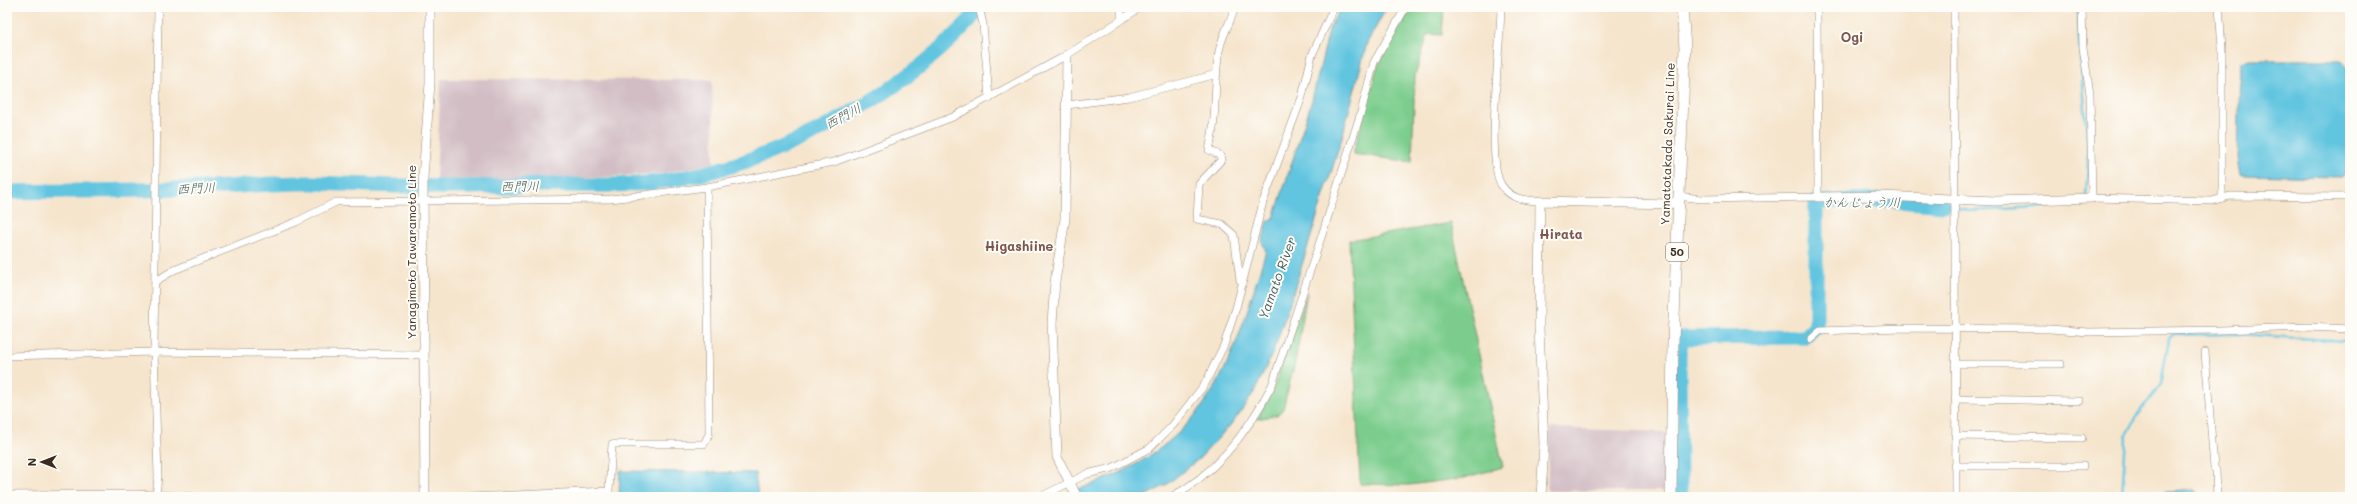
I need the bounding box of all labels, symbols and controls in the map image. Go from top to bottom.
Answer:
district label: Ogi [1841,28,1863,45]
street label: Yamatotakada Sakurai Line [1656,62,1678,225]
water label: 西門川 [822,99,864,132]
street label: Yanagimoto Tawaramoto Line [403,165,419,339]
water label: 西門川 [500,177,540,194]
water label: 西門川 [176,178,216,197]
water label: かんじょう川 [1823,193,1901,210]
district label: Hirata [1539,225,1583,242]
water label: Yamato River [1254,234,1299,321]
district label: Higashiine [985,237,1054,254]
road number: 50 [1666,243,1688,261]
north arrow [22,442,62,482]
text: N [24,458,39,466]

